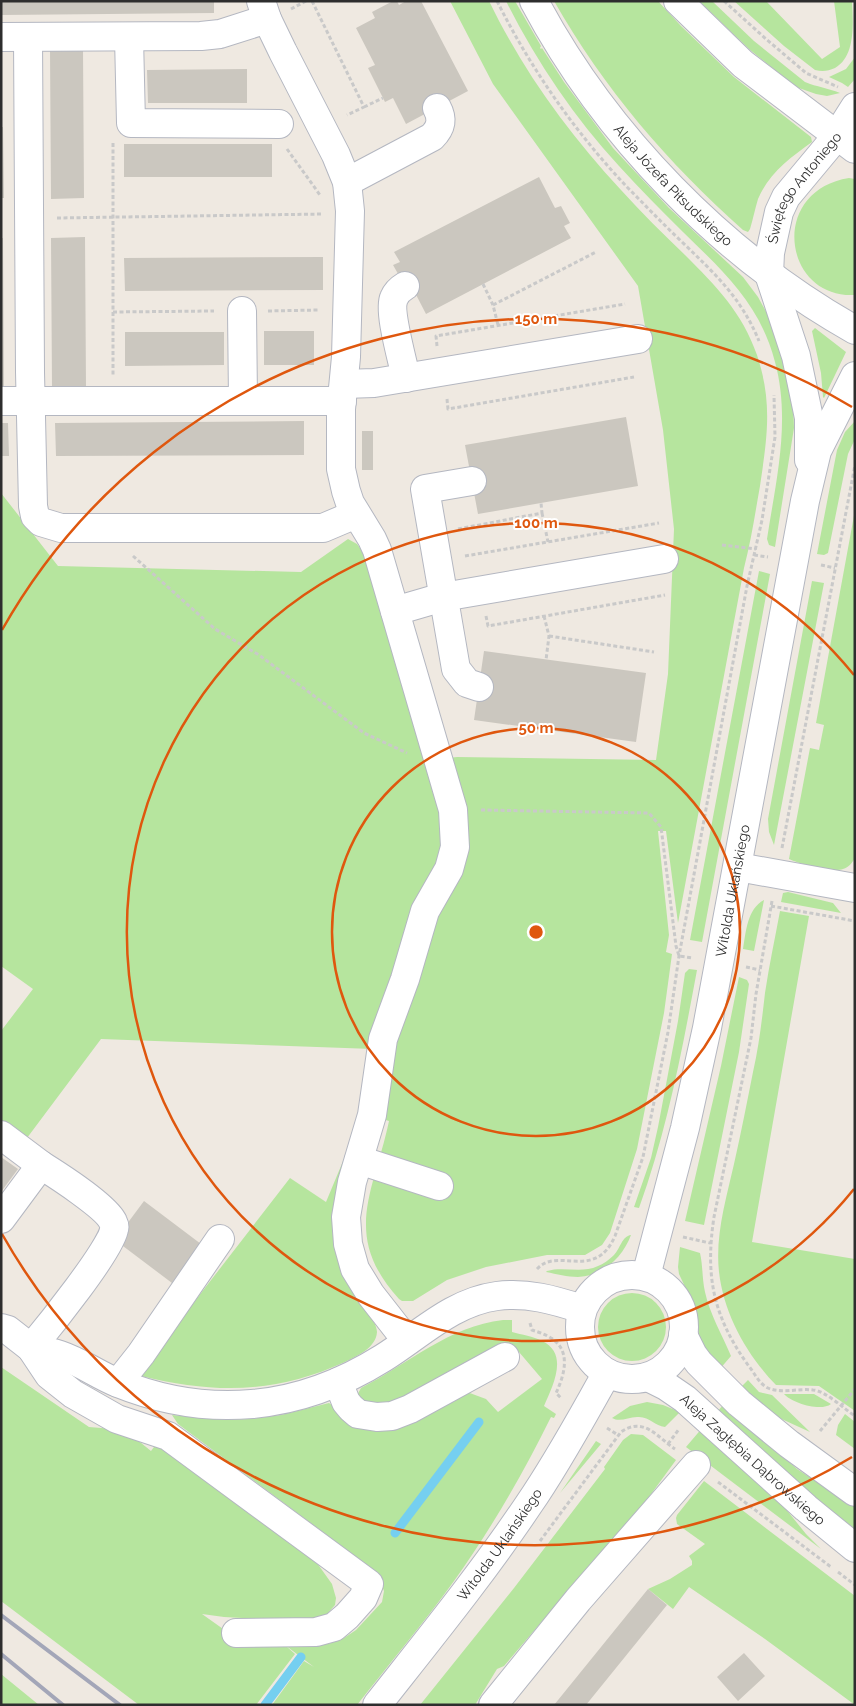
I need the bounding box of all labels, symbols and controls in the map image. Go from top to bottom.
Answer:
street label: Aleja Józefa Piłsudskiego [611,121,736,249]
street label: Świętego Antoniego [763,129,845,245]
text: 150 m [515,310,557,328]
text: 100 m [514,514,558,532]
text: 50 m [518,719,554,737]
street label: Witolda Uklańskiego [712,823,753,958]
centre of rings [527,923,545,941]
street label: Aleja Zagłębia Dąbrowskiego [677,1391,828,1528]
street label: Witolda Uklańskiego [454,1485,545,1604]

